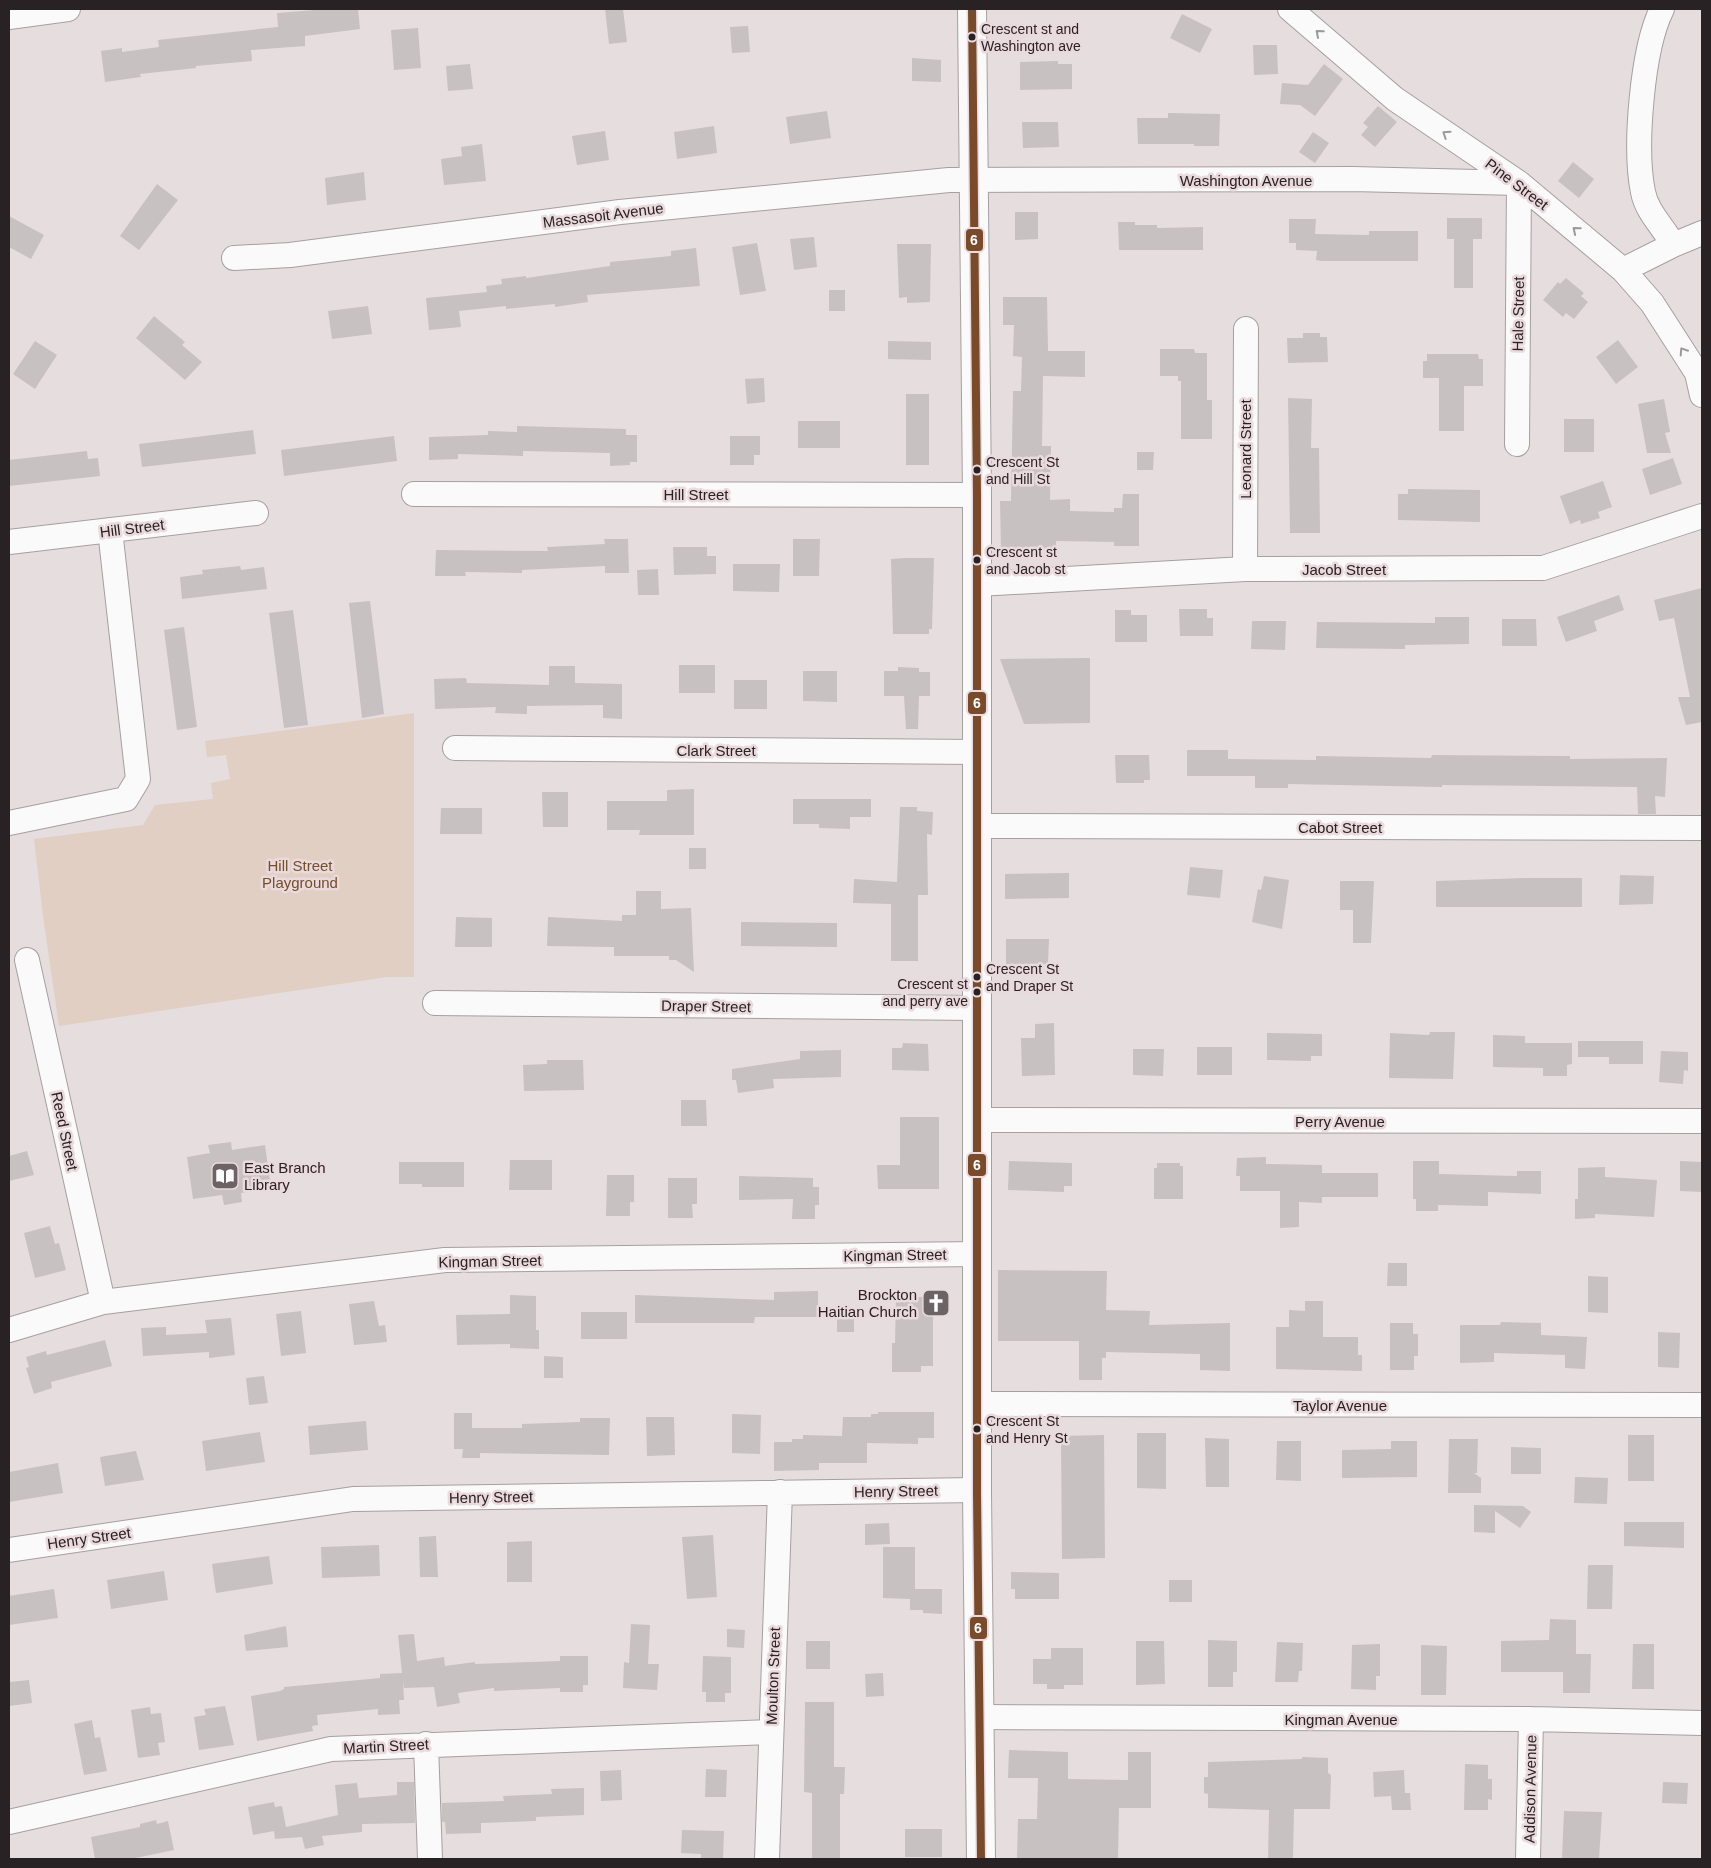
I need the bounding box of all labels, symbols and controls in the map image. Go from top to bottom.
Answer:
place label: Crescent st and Washington ave [981,21,1081,54]
one-way arrow [1315,30,1324,39]
marker: Crescent st and Washington ave [967,32,977,42]
one-way arrow [1442,131,1452,140]
street label: Pine Street [1482,155,1552,214]
street label: Washington Avenue [1180,172,1312,189]
street label: Massasoit Avenue [542,199,664,231]
one-way arrow [1573,227,1582,236]
line badge: 6 [965,228,984,252]
text: 6 [970,232,978,248]
street label: Hale Street [1509,276,1527,352]
one-way arrow [1680,348,1689,357]
street label: Leonard Street [1237,399,1254,499]
place label: Crescent St and Hill St [986,454,1059,487]
marker: Crescent St and Hill St [972,465,982,475]
street label: Hill Street [663,486,729,503]
street label: Hill Street [99,516,166,540]
place label: Crescent st and Jacob st [986,544,1065,577]
marker: Crescent st and Jacob st [972,555,982,565]
street label: Jacob Street [1302,561,1387,578]
line badge: 6 [967,691,987,715]
text: 6 [973,695,981,711]
street label: Clark Street [676,742,756,759]
street label: Cabot Street [1298,819,1383,836]
park label: Hill Street Playground [262,857,338,891]
place label: Crescent St and Draper St [986,961,1073,994]
marker: Crescent St and Draper St [972,972,982,982]
place label: Crescent st and perry ave [882,976,968,1009]
marker: Crescent st and perry ave [972,987,982,997]
street label: Draper Street [661,997,752,1015]
street label: Reed Street [48,1090,82,1173]
street label: Perry Avenue [1295,1113,1385,1130]
line badge: 6 [967,1153,987,1177]
text: 6 [973,1157,981,1173]
place label: East Branch Library [244,1159,326,1193]
library icon: East Branch Library [210,1161,240,1191]
street label: Kingman Street [843,1246,948,1264]
street label: Kingman Street [438,1252,543,1270]
place label: Brockton Haitian Church [818,1286,917,1320]
church icon: Brockton Haitian Church [921,1288,951,1318]
street label: Taylor Avenue [1293,1397,1387,1414]
place label: Crescent St and Henry St [986,1413,1068,1446]
marker: Crescent St and Henry St [972,1424,982,1434]
street label: Henry Street [854,1482,939,1500]
street label: Henry Street [449,1488,534,1506]
street label: Henry Street [46,1524,133,1552]
line badge: 6 [969,1616,988,1640]
text: 6 [974,1620,982,1636]
street label: Moulton Street [763,1626,783,1725]
street label: Kingman Avenue [1284,1711,1398,1728]
street label: Martin Street [343,1735,430,1757]
street label: Addison Avenue [1521,1735,1539,1843]

